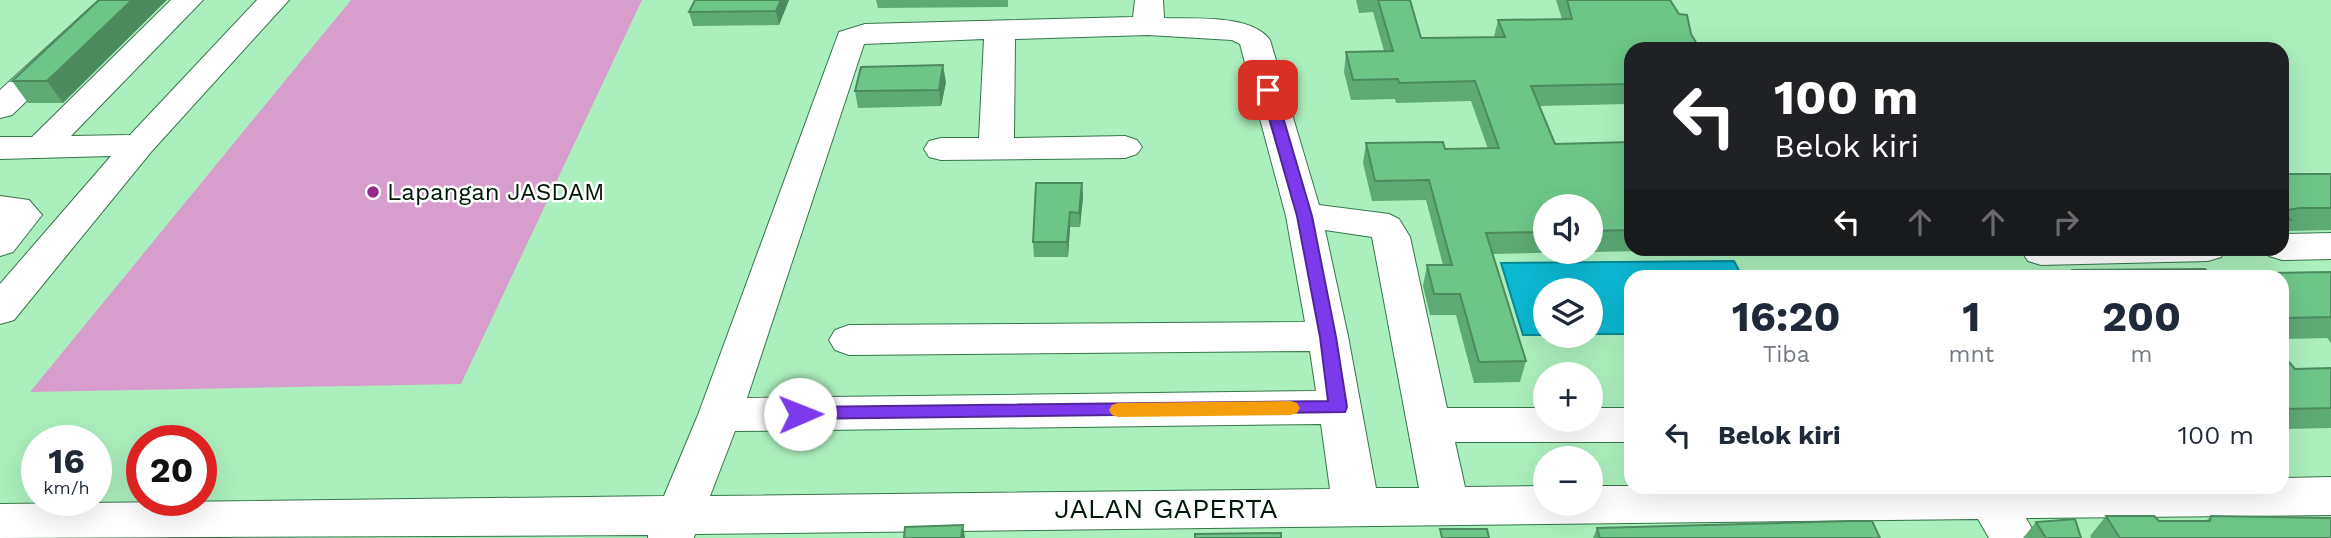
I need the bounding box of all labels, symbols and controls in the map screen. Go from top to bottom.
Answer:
pin [1238,60,1298,120]
text: 100 m [1774,68,1918,126]
icon: left [1659,70,1750,161]
icon: arrive [1249,71,1287,109]
text: Belok kiri [1774,127,1919,165]
place label: Lapangan JASDAM [387,178,604,206]
marker: Lapangan JASDAM [365,184,381,200]
map controls [1533,194,1603,516]
button: sound [1533,194,1603,264]
icon: left [1828,203,1866,241]
icon: ahead [1901,203,1939,241]
icon: ahead [1974,203,2012,241]
icon: right [2047,203,2085,241]
button: layers [1533,278,1603,348]
text: 16:20 [1732,292,1841,341]
text: 1 [1962,292,1980,341]
text: 200 [2102,292,2181,341]
text: Tiba [1763,341,1810,368]
text: mnt [1948,341,1994,368]
text: m [2131,341,2153,368]
button: + [1533,362,1603,432]
position arrow [763,377,837,451]
icon: left [1659,416,1697,454]
text: Belok kiri [1718,420,1841,450]
text: 100 m [2178,420,2254,450]
speed limit sign: 20 [126,425,217,516]
text: 16 [48,440,85,482]
button: − [1533,446,1603,516]
text: km/h [43,477,90,498]
street label: JALAN GAPERTA [1054,492,1278,525]

